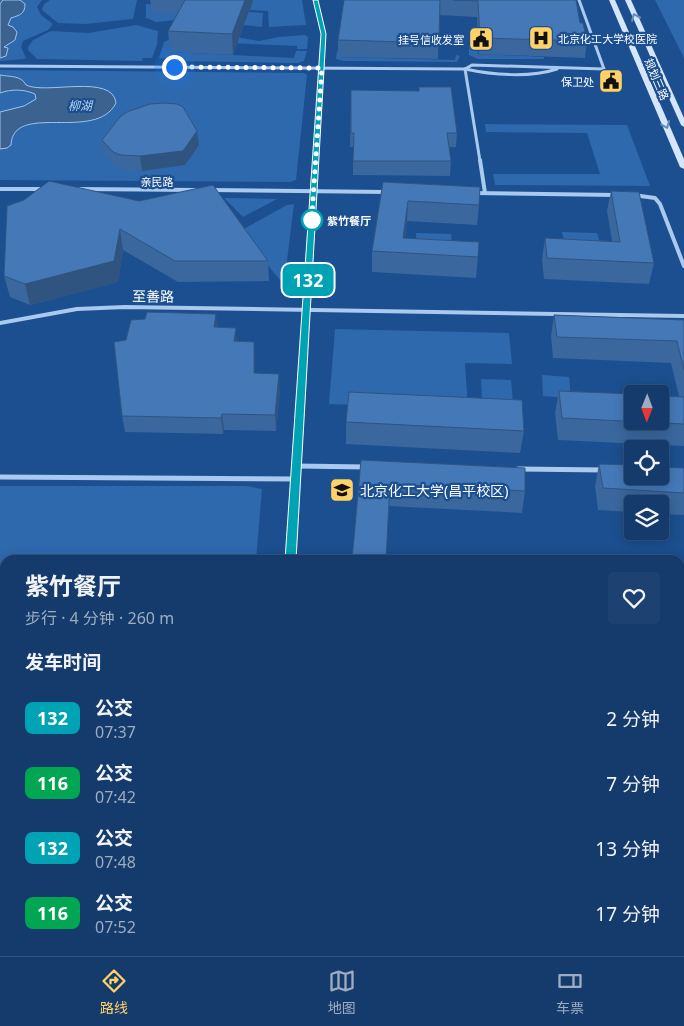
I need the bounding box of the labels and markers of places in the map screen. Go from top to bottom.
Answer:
hospital icon: 北京化工大学校医院 [528,25,554,51]
public building icon: 挂号信收发室 [468,26,494,52]
place label: 北京化工大学校医院 [558,31,657,46]
place label: 挂号信收发室 [398,32,464,47]
public building icon: 保卫处 [598,68,624,94]
place label: 保卫处 [561,74,594,89]
marker: 紫竹餐厅 [301,209,323,231]
place label: 紫竹餐厅 [327,213,371,228]
school or university icon: 北京化工大学(昌平校区) [329,477,355,503]
place label: 北京化工大学(昌平校区) [360,481,508,500]

